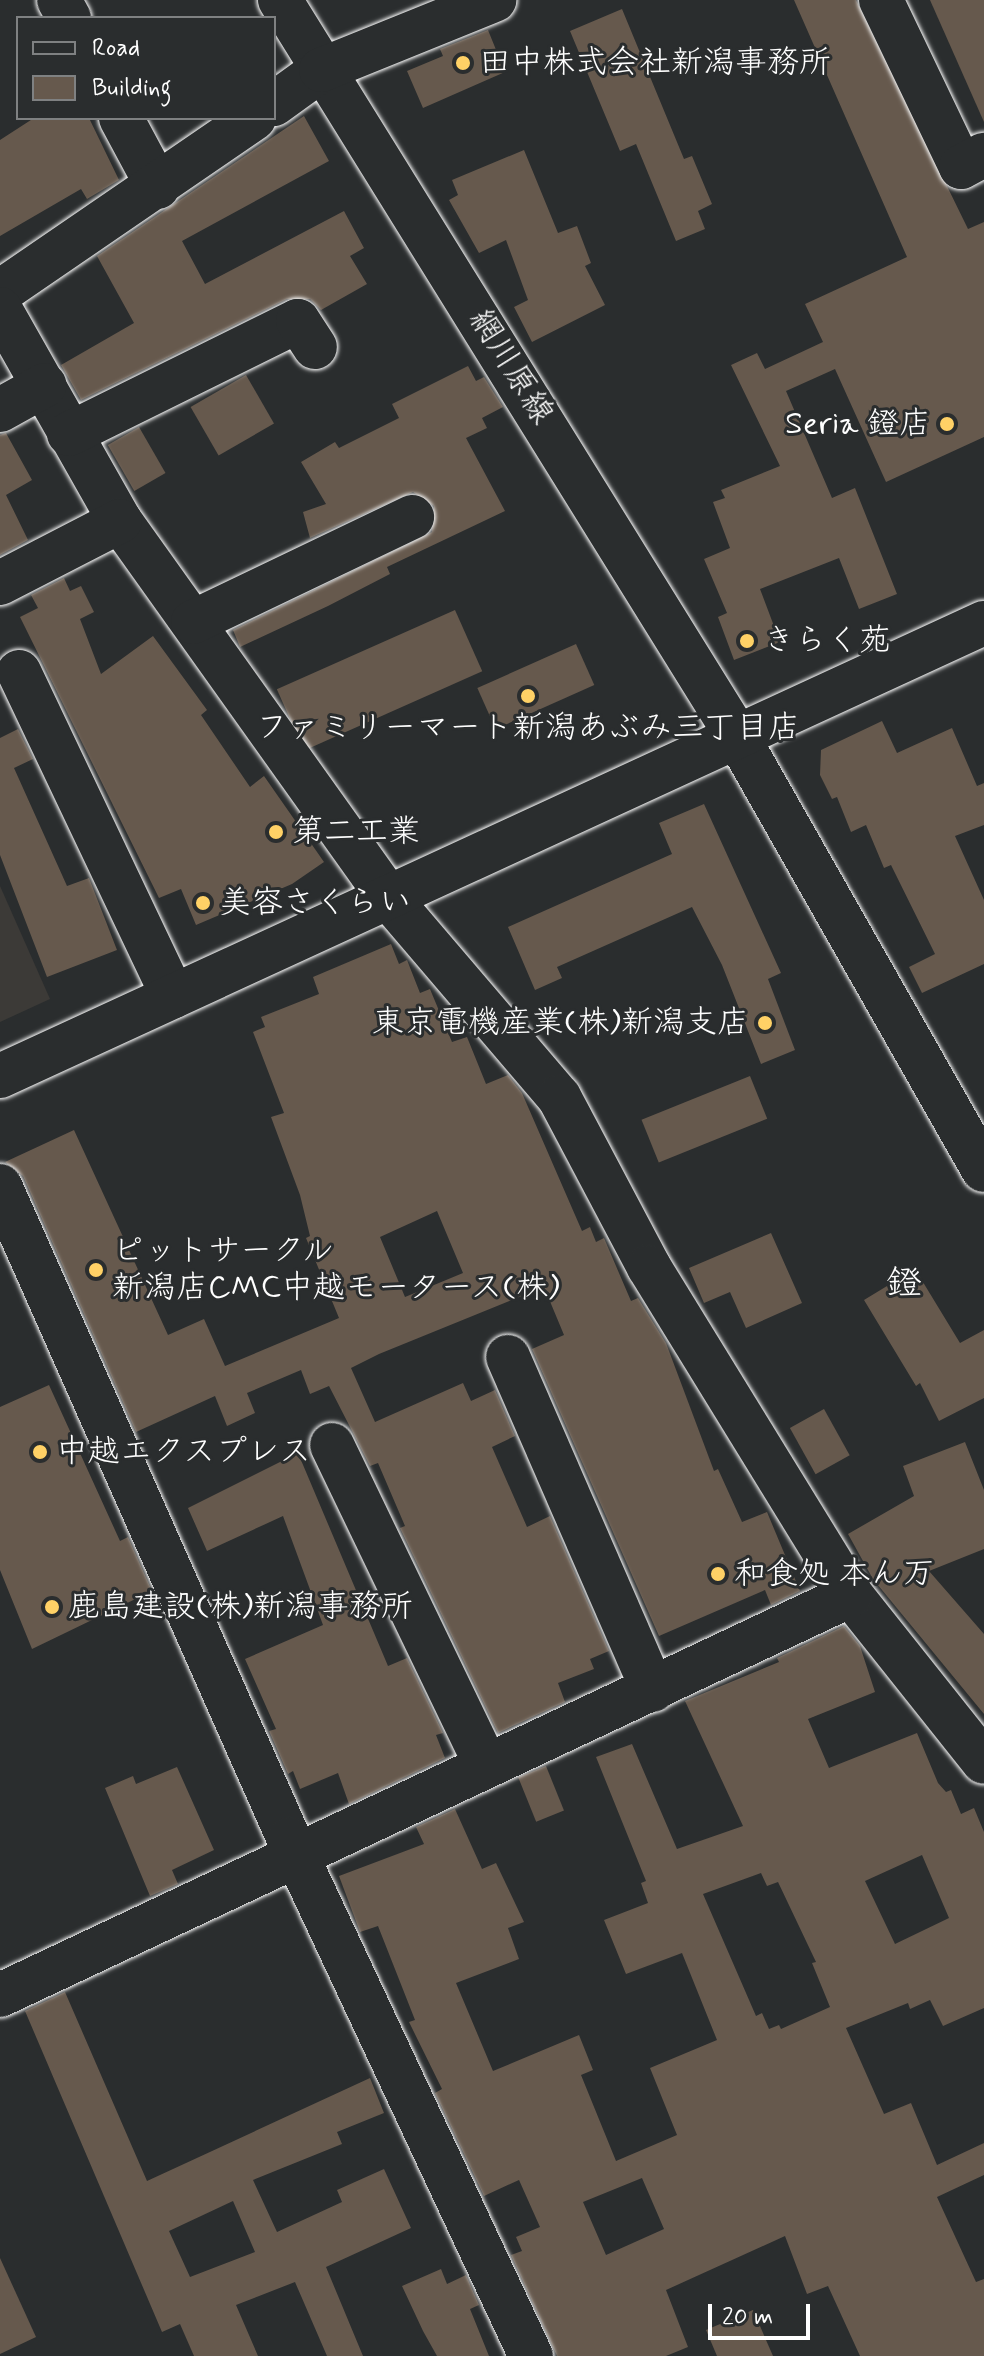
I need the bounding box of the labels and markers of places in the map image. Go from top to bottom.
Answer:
place label: 田中株式会社新潟事務所 [479,44,831,82]
marker: 田中株式会社新潟事務所 [454,54,472,72]
place label: Seria 鐙店 [785,405,931,443]
marker: Seria 鐙店 [938,415,956,433]
place label: きらく苑 [763,622,891,660]
marker: きらく苑 [738,632,756,650]
marker: ファミリーマート新潟あぶみ三丁目店 [519,687,537,705]
place label: ファミリーマート新潟あぶみ三丁目店 [256,709,800,747]
place label: 第二工業 [292,813,420,851]
marker: 第二工業 [267,823,285,841]
place label: 美容さくらい [219,884,411,922]
marker: 美容さくらい [194,894,212,912]
place label: 東京電機産業(株)新潟支店 [372,1004,749,1042]
marker: 東京電機産業(株)新潟支店 [756,1014,774,1032]
place label: ピットサークル 新潟店CMC中越モータース(株) [112,1233,562,1308]
marker: ピットサークル 新潟店CMC中越モータース(株) [87,1261,105,1279]
place label: 中越エクスプレス [56,1433,312,1471]
marker: 中越エクスプレス [31,1443,49,1461]
place label: 和食処 本ん万 [734,1555,935,1593]
marker: 和食処 本ん万 [709,1565,727,1583]
place label: 鹿島建設(株)新潟事務所 [68,1588,413,1626]
marker: 鹿島建設(株)新潟事務所 [43,1598,61,1616]

